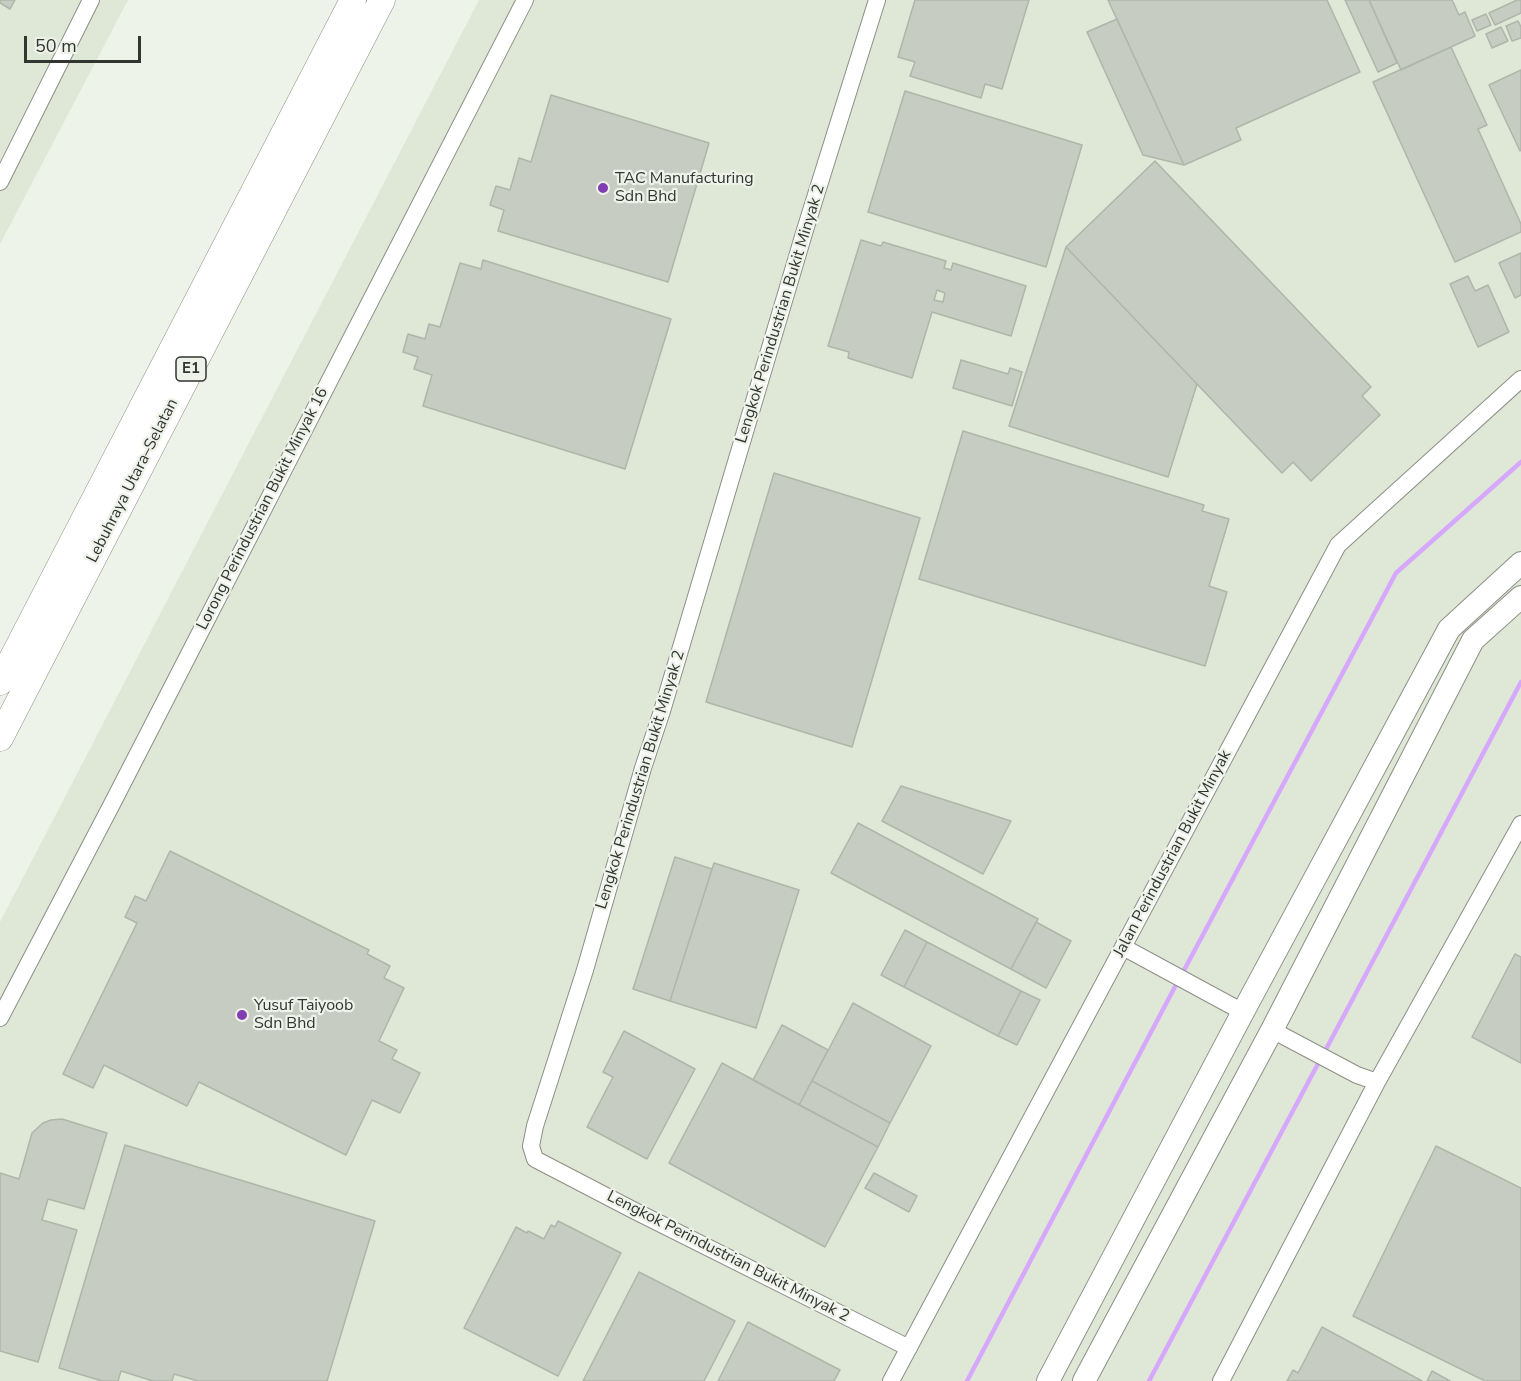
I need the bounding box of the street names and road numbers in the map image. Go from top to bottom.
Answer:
street label: Lengkok Perindustrian Bukit Minyak 2 [732,182,830,446]
road number: E1 [176,357,206,381]
street label: Lorong Perindustrian Bukit Minyak 16 [193,385,333,633]
street label: Lebuhraya Utara–Selatan [83,396,183,566]
street label: Lengkok Perindustrian Bukit Minyak 2 [592,648,690,912]
street label: Jalan Perindustrian Bukit Minyak [1110,747,1236,961]
street label: Lengkok Perindustrian Bukit Minyak 2 [603,1187,853,1327]

